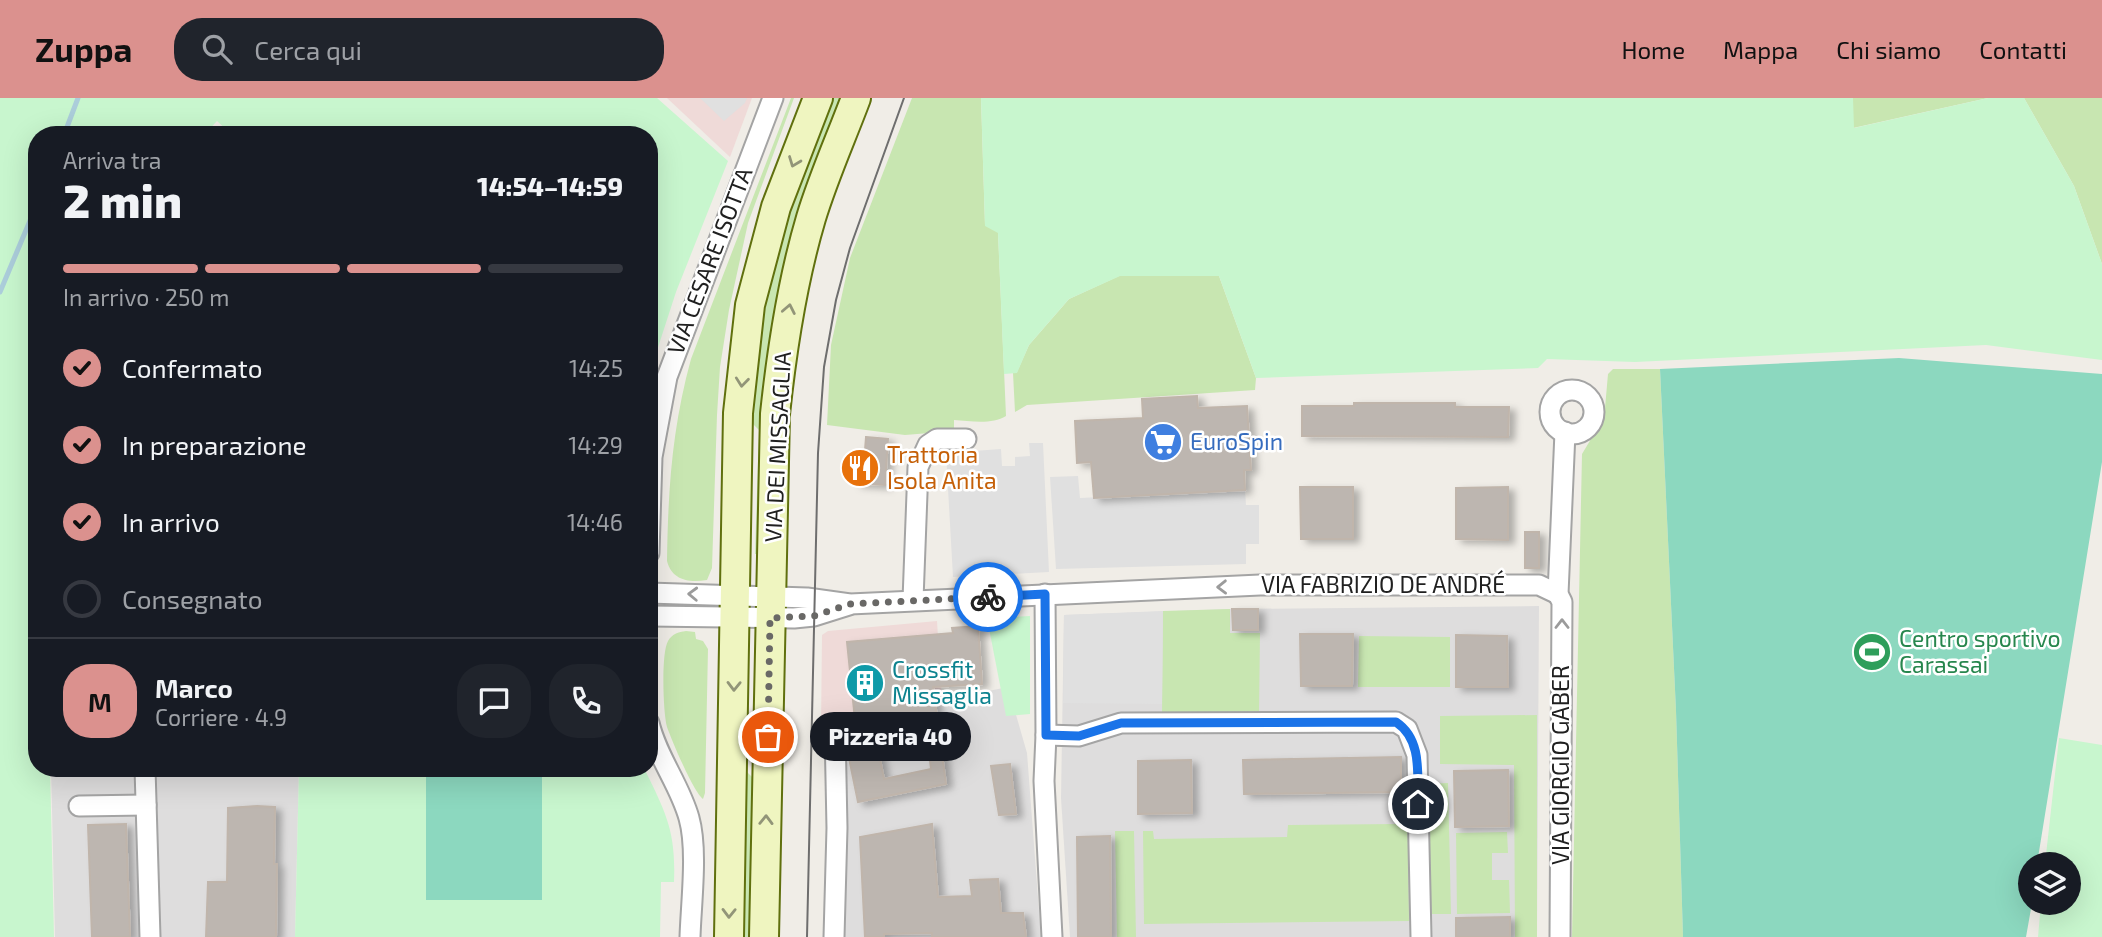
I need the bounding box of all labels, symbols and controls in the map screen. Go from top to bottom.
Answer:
search box [174,18,664,81]
text: Zuppa [35,29,132,69]
icon: search [198,30,236,68]
text: Cerca qui [254,34,362,65]
text: Home [1621,35,1685,64]
text: Mappa [1723,35,1798,64]
text: Chi siamo [1836,35,1941,64]
text: Contatti [1979,35,2067,64]
text: Arriva tra [63,146,162,174]
one-way arrow [788,155,802,167]
street label: VIA CESARE ISOTTA [661,163,758,358]
text: 14:54–14:59 [477,170,623,201]
text: 2 min [63,172,182,227]
text: In arrivo · 250 m [63,283,230,311]
one-way arrow [781,303,796,315]
icon: check [63,349,101,387]
street label: VIA DEI MISSAGLIA [758,350,796,543]
text: Confermato [122,352,262,383]
text: 14:25 [569,354,623,382]
one-way arrow [734,376,749,388]
supermarket icon: EuroSpin [1142,421,1184,463]
icon: check [63,426,101,464]
place label: EuroSpin [1190,427,1283,455]
text: In preparazione [122,429,306,460]
text: 14:29 [568,431,623,459]
place label: Trattoria Isola Anita [887,440,997,494]
restaurant icon: Trattoria Isola Anita [839,447,881,489]
icon: check [63,503,101,541]
text: In arrivo [122,506,220,537]
text: 14:46 [567,508,623,536]
courier [953,562,1023,632]
street label: VIA FABRIZIO DE ANDRÉ [1261,570,1505,598]
icon: bike [969,578,1007,616]
one-way arrow [1216,579,1227,594]
text: Consegnato [122,583,262,614]
one-way arrow [687,587,698,602]
one-way arrow [1554,618,1570,629]
place label: Centro sportivo Carassai [1899,624,2061,678]
sports icon: Centro sportivo Carassai [1851,631,1893,673]
place label: Crossfit Missaglia [892,655,992,709]
building icon: Crossfit Missaglia [844,662,886,704]
button: chat [457,664,531,738]
button: phone [549,664,623,738]
street label: VIA GIORGIO GABER [1546,665,1574,865]
text: Marco [155,672,233,703]
one-way arrow [726,681,742,691]
text: M [88,686,112,717]
text: Corriere · 4.9 [155,703,287,731]
pin [738,707,798,767]
callout: Pizzeria 40 [810,712,971,762]
icon: bag [749,718,787,756]
text: Pizzeria 40 [829,722,952,750]
pin [1388,774,1448,834]
icon: home [1399,785,1437,823]
one-way arrow [758,814,774,825]
map controls [2018,852,2081,915]
button: layers [2018,852,2081,915]
one-way arrow [722,908,737,919]

